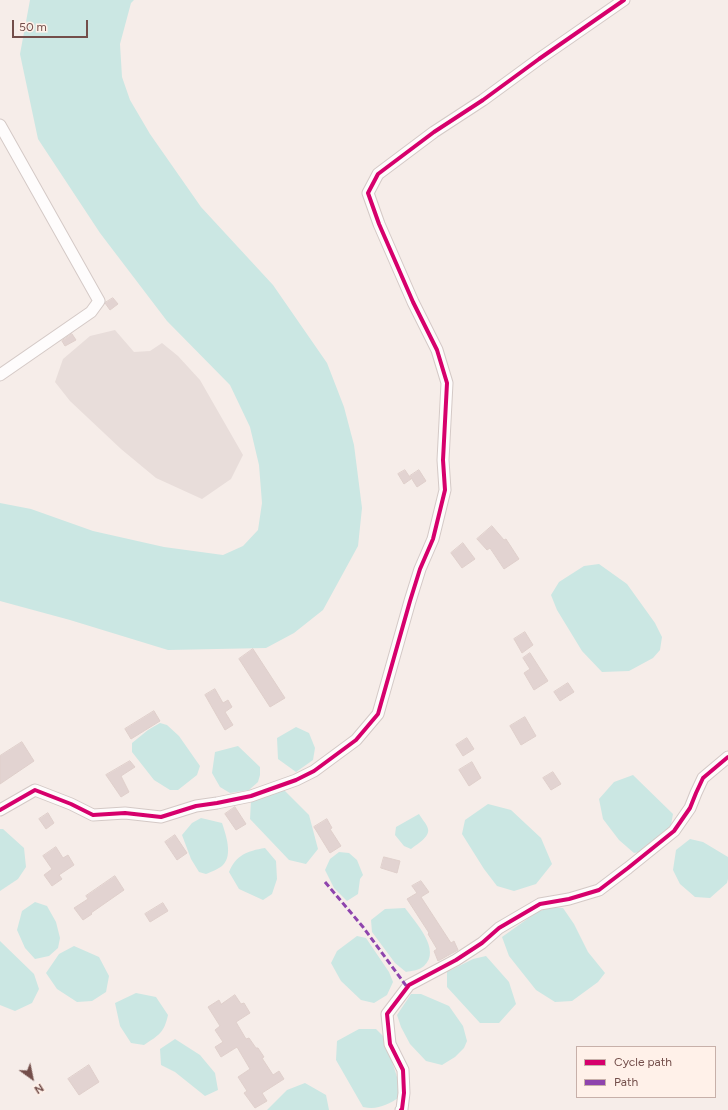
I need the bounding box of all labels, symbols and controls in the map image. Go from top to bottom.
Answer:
scale bar [14,12,90,38]
text: 50 m [19,20,47,34]
legend [576,1046,716,1098]
text: Cycle path [614,1055,672,1069]
north arrow [12,1058,52,1098]
text: Path [614,1075,638,1089]
text: N [32,1081,46,1096]

